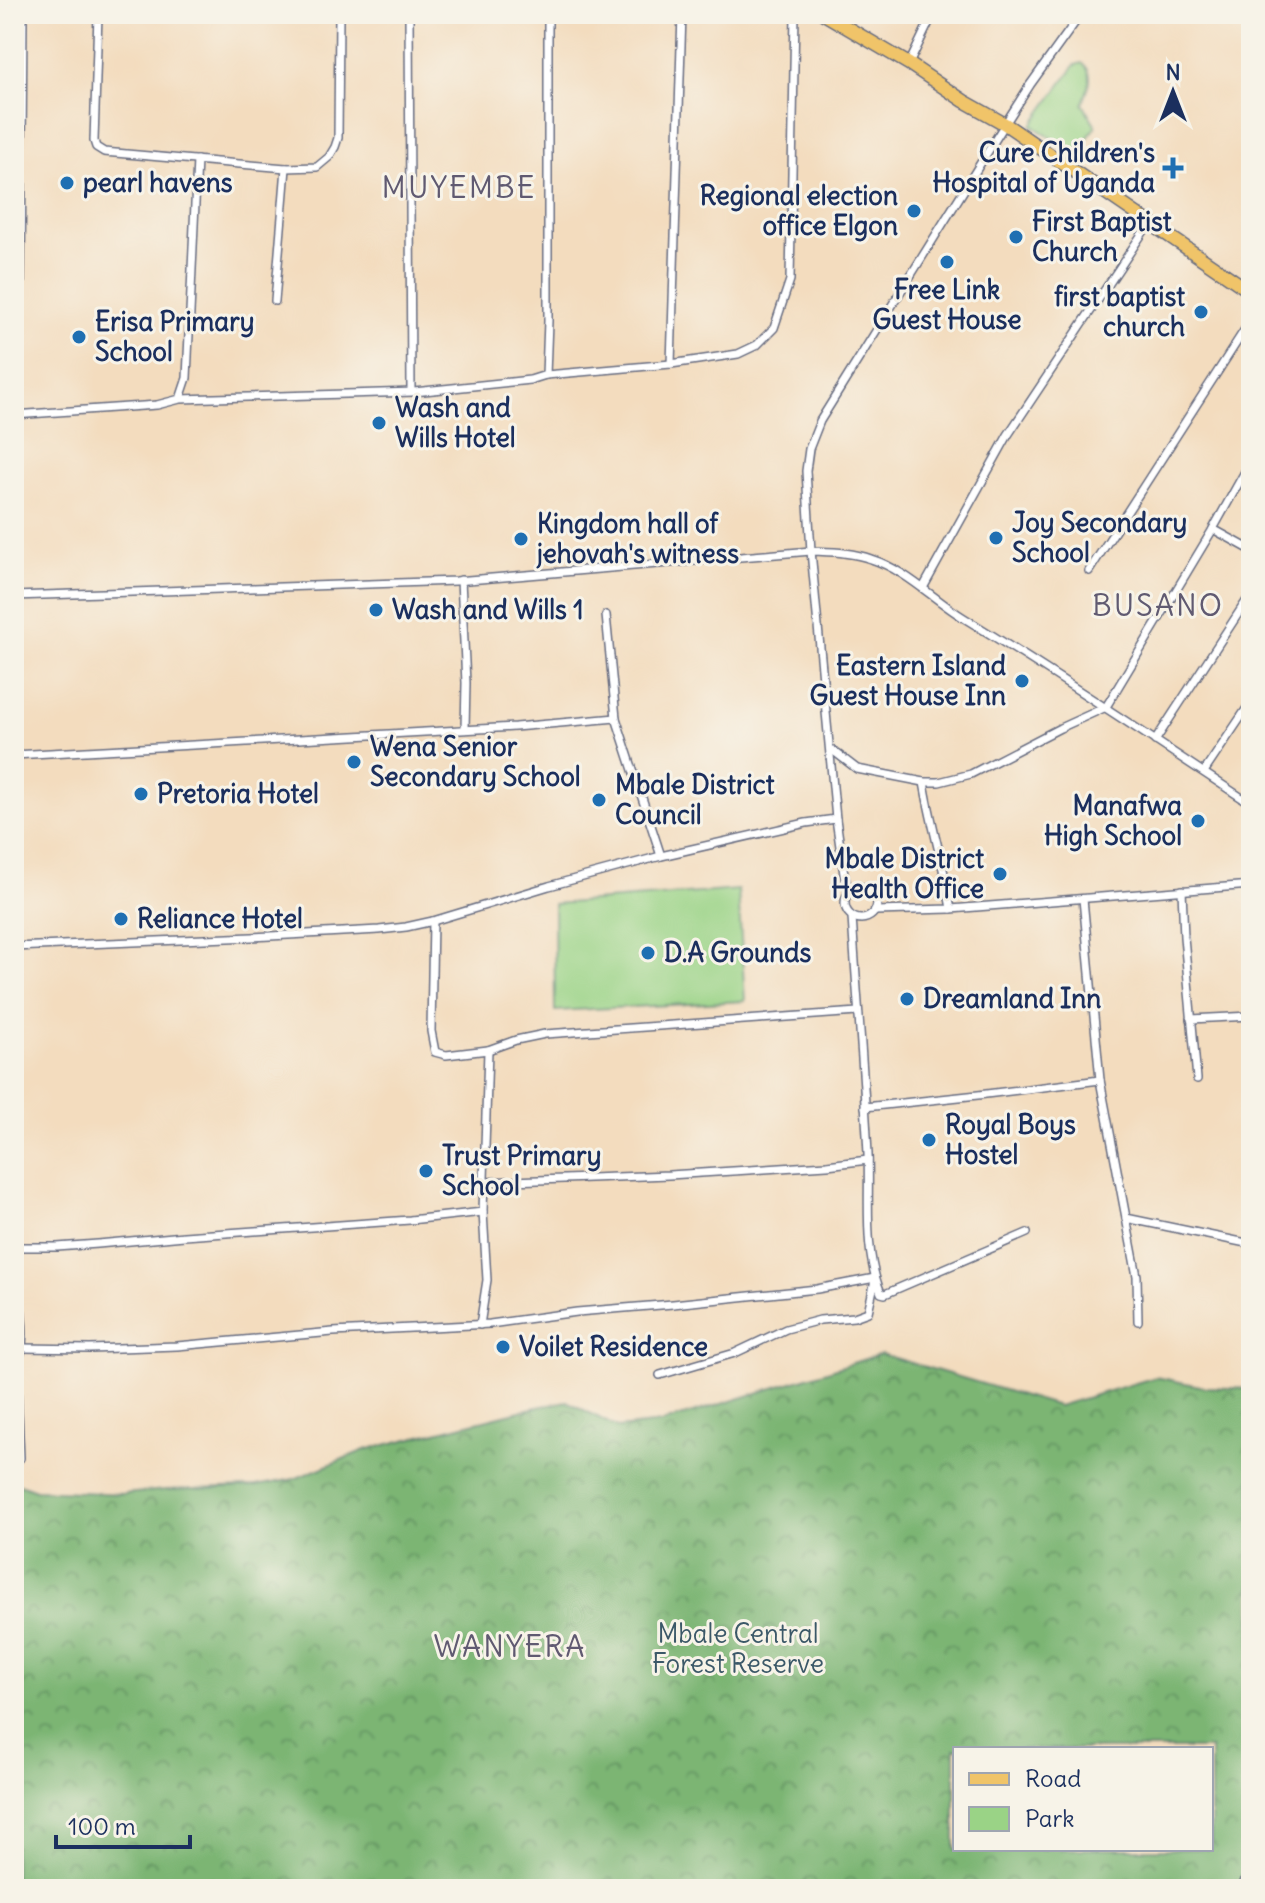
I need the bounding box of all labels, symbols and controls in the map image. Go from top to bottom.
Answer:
north arrow [1133,52,1213,132]
text: N [1165,58,1181,86]
place label: Cure Children's Hospital of Uganda [932,136,1155,199]
marker: Cure Children's Hospital of Uganda [1162,157,1184,179]
place label: pearl havens [83,166,233,199]
district label: MUYEMBE [382,168,536,206]
marker: pearl havens [58,174,76,192]
place label: Regional election office Elgon [700,179,898,242]
marker: Regional election office Elgon [905,202,923,220]
place label: First Baptist Church [1032,205,1172,268]
marker: First Baptist Church [1007,228,1025,246]
marker: Free Link Guest House [938,253,956,271]
place label: Free Link Guest House [873,273,1021,336]
place label: first baptist church [1054,280,1185,343]
marker: first baptist church [1192,303,1210,321]
place label: Erisa Primary School [95,305,255,368]
marker: Erisa Primary School [70,328,88,346]
place label: Wash and Wills Hotel [395,391,516,454]
marker: Wash and Wills Hotel [370,414,388,432]
place label: Joy Secondary School [1012,506,1187,569]
place label: Kingdom hall of jehovah's witness [536,507,739,570]
marker: Joy Secondary School [987,529,1005,547]
marker: Kingdom hall of jehovah's witness [512,530,530,548]
district label: BUSANO [1092,586,1224,624]
place label: Wash and Wills 1 [392,593,583,626]
marker: Wash and Wills 1 [367,601,385,619]
place label: Eastern Island Guest House Inn [810,649,1006,712]
marker: Eastern Island Guest House Inn [1013,672,1031,690]
place label: Wena Senior Secondary School [370,730,581,793]
marker: Wena Senior Secondary School [345,753,363,771]
place label: Mbale District Council [615,768,775,831]
place label: Pretoria Hotel [157,777,319,810]
marker: Pretoria Hotel [132,785,150,803]
place label: Manafwa High School [1044,789,1182,852]
marker: Mbale District Council [590,791,608,809]
marker: Manafwa High School [1189,812,1207,830]
place label: Mbale District Health Office [825,842,984,905]
marker: Mbale District Health Office [991,865,1009,883]
place label: Reliance Hotel [137,902,303,935]
marker: Reliance Hotel [112,910,130,928]
place label: D.A Grounds [664,936,812,969]
marker: D.A Grounds [639,944,657,962]
place label: Dreamland Inn [923,982,1101,1015]
marker: Dreamland Inn [898,990,916,1008]
place label: Royal Boys Hostel [945,1108,1076,1171]
marker: Royal Boys Hostel [920,1131,938,1149]
place label: Trust Primary School [442,1139,601,1202]
marker: Trust Primary School [417,1162,435,1180]
place label: Voilet Residence [519,1330,708,1363]
marker: Voilet Residence [494,1338,512,1356]
park label: Mbale Central Forest Reserve [652,1617,824,1680]
district label: WANYERA [433,1627,587,1665]
legend [953,1747,1213,1851]
text: Road [1025,1763,1081,1793]
scale bar [56,1799,190,1849]
text: Park [1025,1803,1075,1833]
text: 100 m [68,1811,136,1841]

